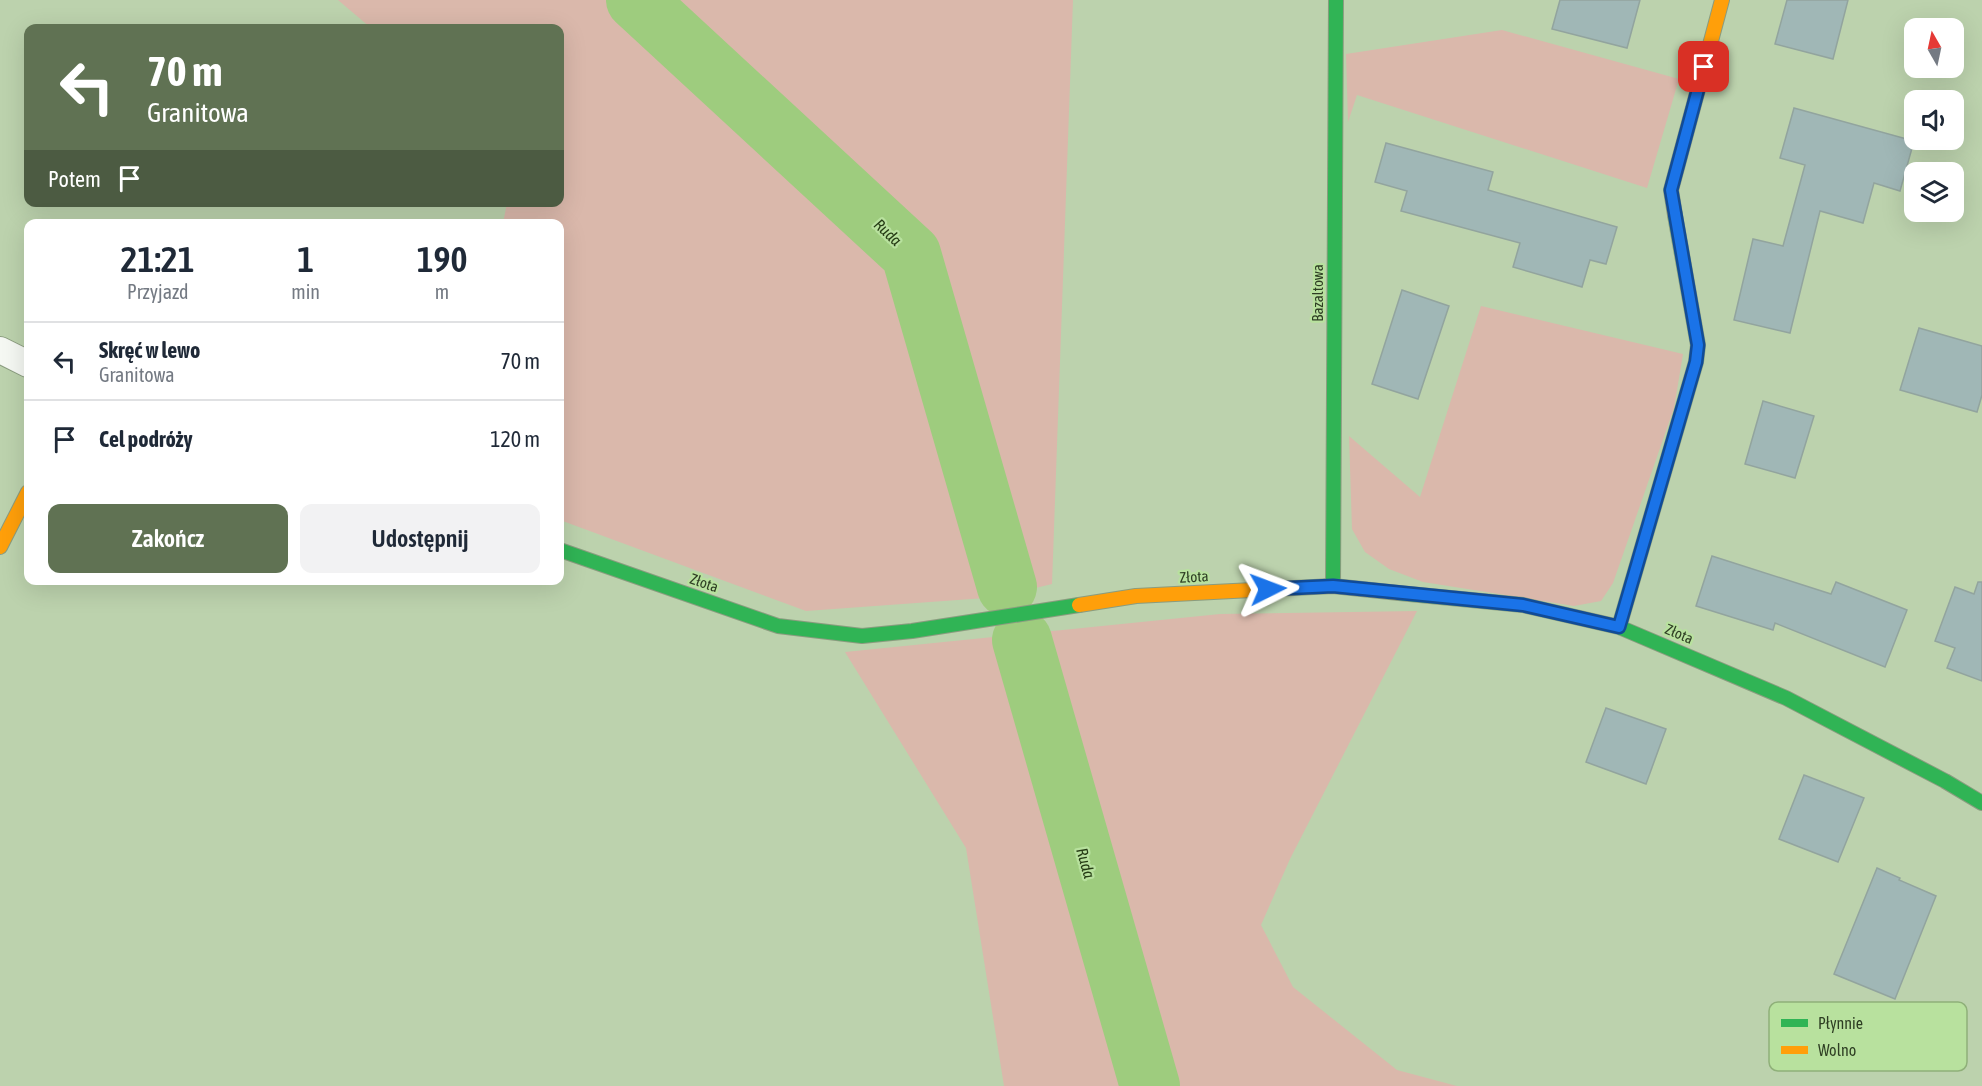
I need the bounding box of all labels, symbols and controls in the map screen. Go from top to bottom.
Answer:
north arrow [1904,18,1964,78]
map controls [1904,18,1964,222]
pin [1678,41,1729,92]
text: 70 m [147,47,222,95]
icon: left [48,48,126,126]
icon: arrive [1687,50,1720,83]
button: sound [1904,90,1964,150]
text: Granitowa [147,97,249,128]
icon: arrive [113,162,146,195]
button: layers [1904,162,1964,222]
text: Potem [48,166,101,192]
water label: Ruda [871,215,906,249]
text: 21:21 [121,238,195,280]
text: 1 [297,238,314,280]
text: 190 [417,238,467,280]
street label: Bazaltowa [1309,264,1326,322]
text: Przyjazd [127,280,188,303]
text: min [291,280,320,303]
text: m [435,280,449,303]
text: Skręć w lewo [99,337,200,363]
icon: left [48,345,81,378]
text: 70 m [500,348,540,374]
text: Granitowa [99,363,175,386]
icon: arrive [48,423,81,456]
text: Cel podróży [99,426,193,452]
text: 120 m [490,426,540,452]
button: Zakończ [48,504,288,573]
button: Udostępnij [300,504,540,573]
position arrow [1236,557,1300,621]
street label: Złota [1179,567,1209,586]
street label: Złota [688,570,721,595]
street label: Złota [1663,620,1696,647]
water label: Ruda [1073,846,1099,881]
legend [1769,1002,1967,1071]
text: Płynnie [1818,1014,1863,1033]
text: Wolno [1818,1041,1856,1059]

